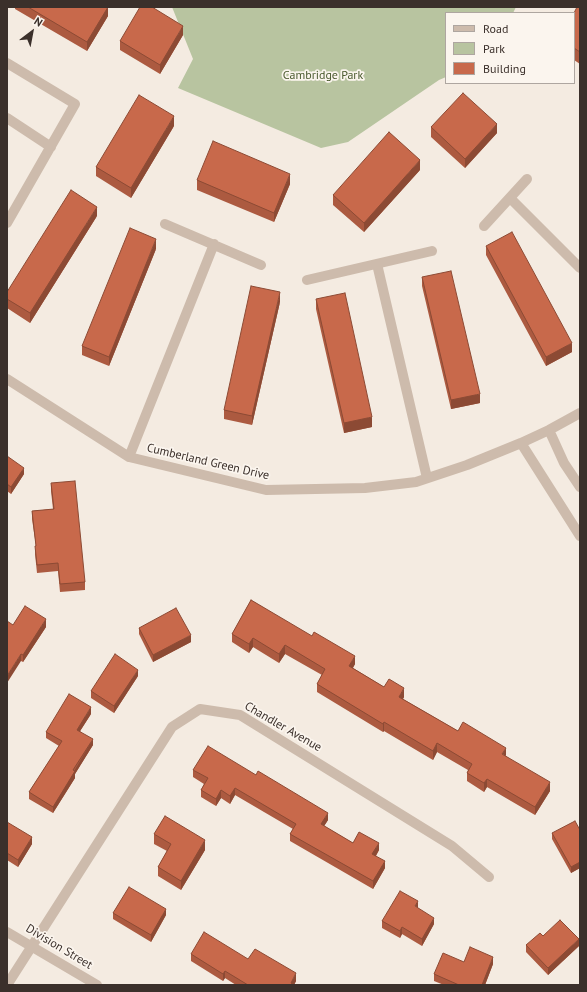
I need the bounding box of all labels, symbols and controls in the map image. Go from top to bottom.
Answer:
north arrow [12,12,52,52]
legend [445,12,575,84]
text: N [32,14,45,30]
text: Road [483,21,508,36]
text: Park [483,41,505,56]
text: Building [483,61,526,76]
park label: Cambridge Park [283,69,363,83]
street label: Cumberland Green Drive [145,441,271,483]
street label: Chandler Avenue [242,699,324,755]
street label: Division Street [23,921,95,973]

